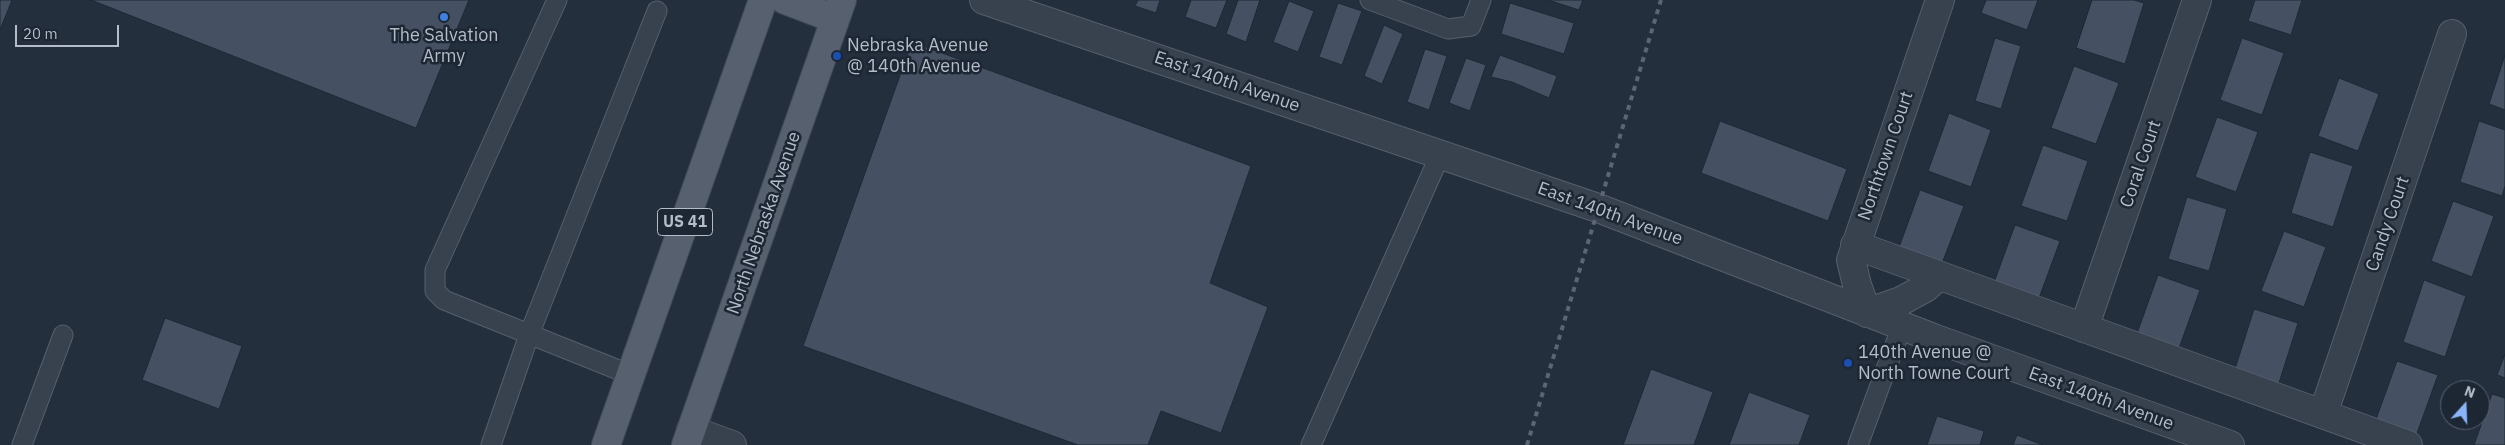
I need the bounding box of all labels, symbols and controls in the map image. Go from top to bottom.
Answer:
marker: The Salvation Army [438,11,450,23]
scale bar [18,15,121,47]
text: 20 m [23,24,58,43]
place label: The Salvation Army [390,25,498,68]
place label: Nebraska Avenue @ 140th Avenue [847,35,988,78]
street label: East 140th Avenue [1151,47,1303,117]
marker: Nebraska Avenue @ 140th Avenue [831,50,843,62]
street label: Northtown Court [1854,89,1918,223]
street label: Coral Court [2116,117,2166,211]
street label: North Nebraska Avenue [723,129,805,317]
street label: Candy Court [2362,174,2414,274]
street label: East 140th Avenue [1535,178,1685,250]
road number: US 41 [658,208,712,236]
place label: 140th Avenue @ North Towne Court [1858,342,2010,384]
marker: 140th Avenue @ North Towne Court [1842,357,1854,369]
street label: East 140th Avenue [2026,363,2176,435]
north arrow [2440,380,2490,430]
text: N [2462,382,2478,402]

